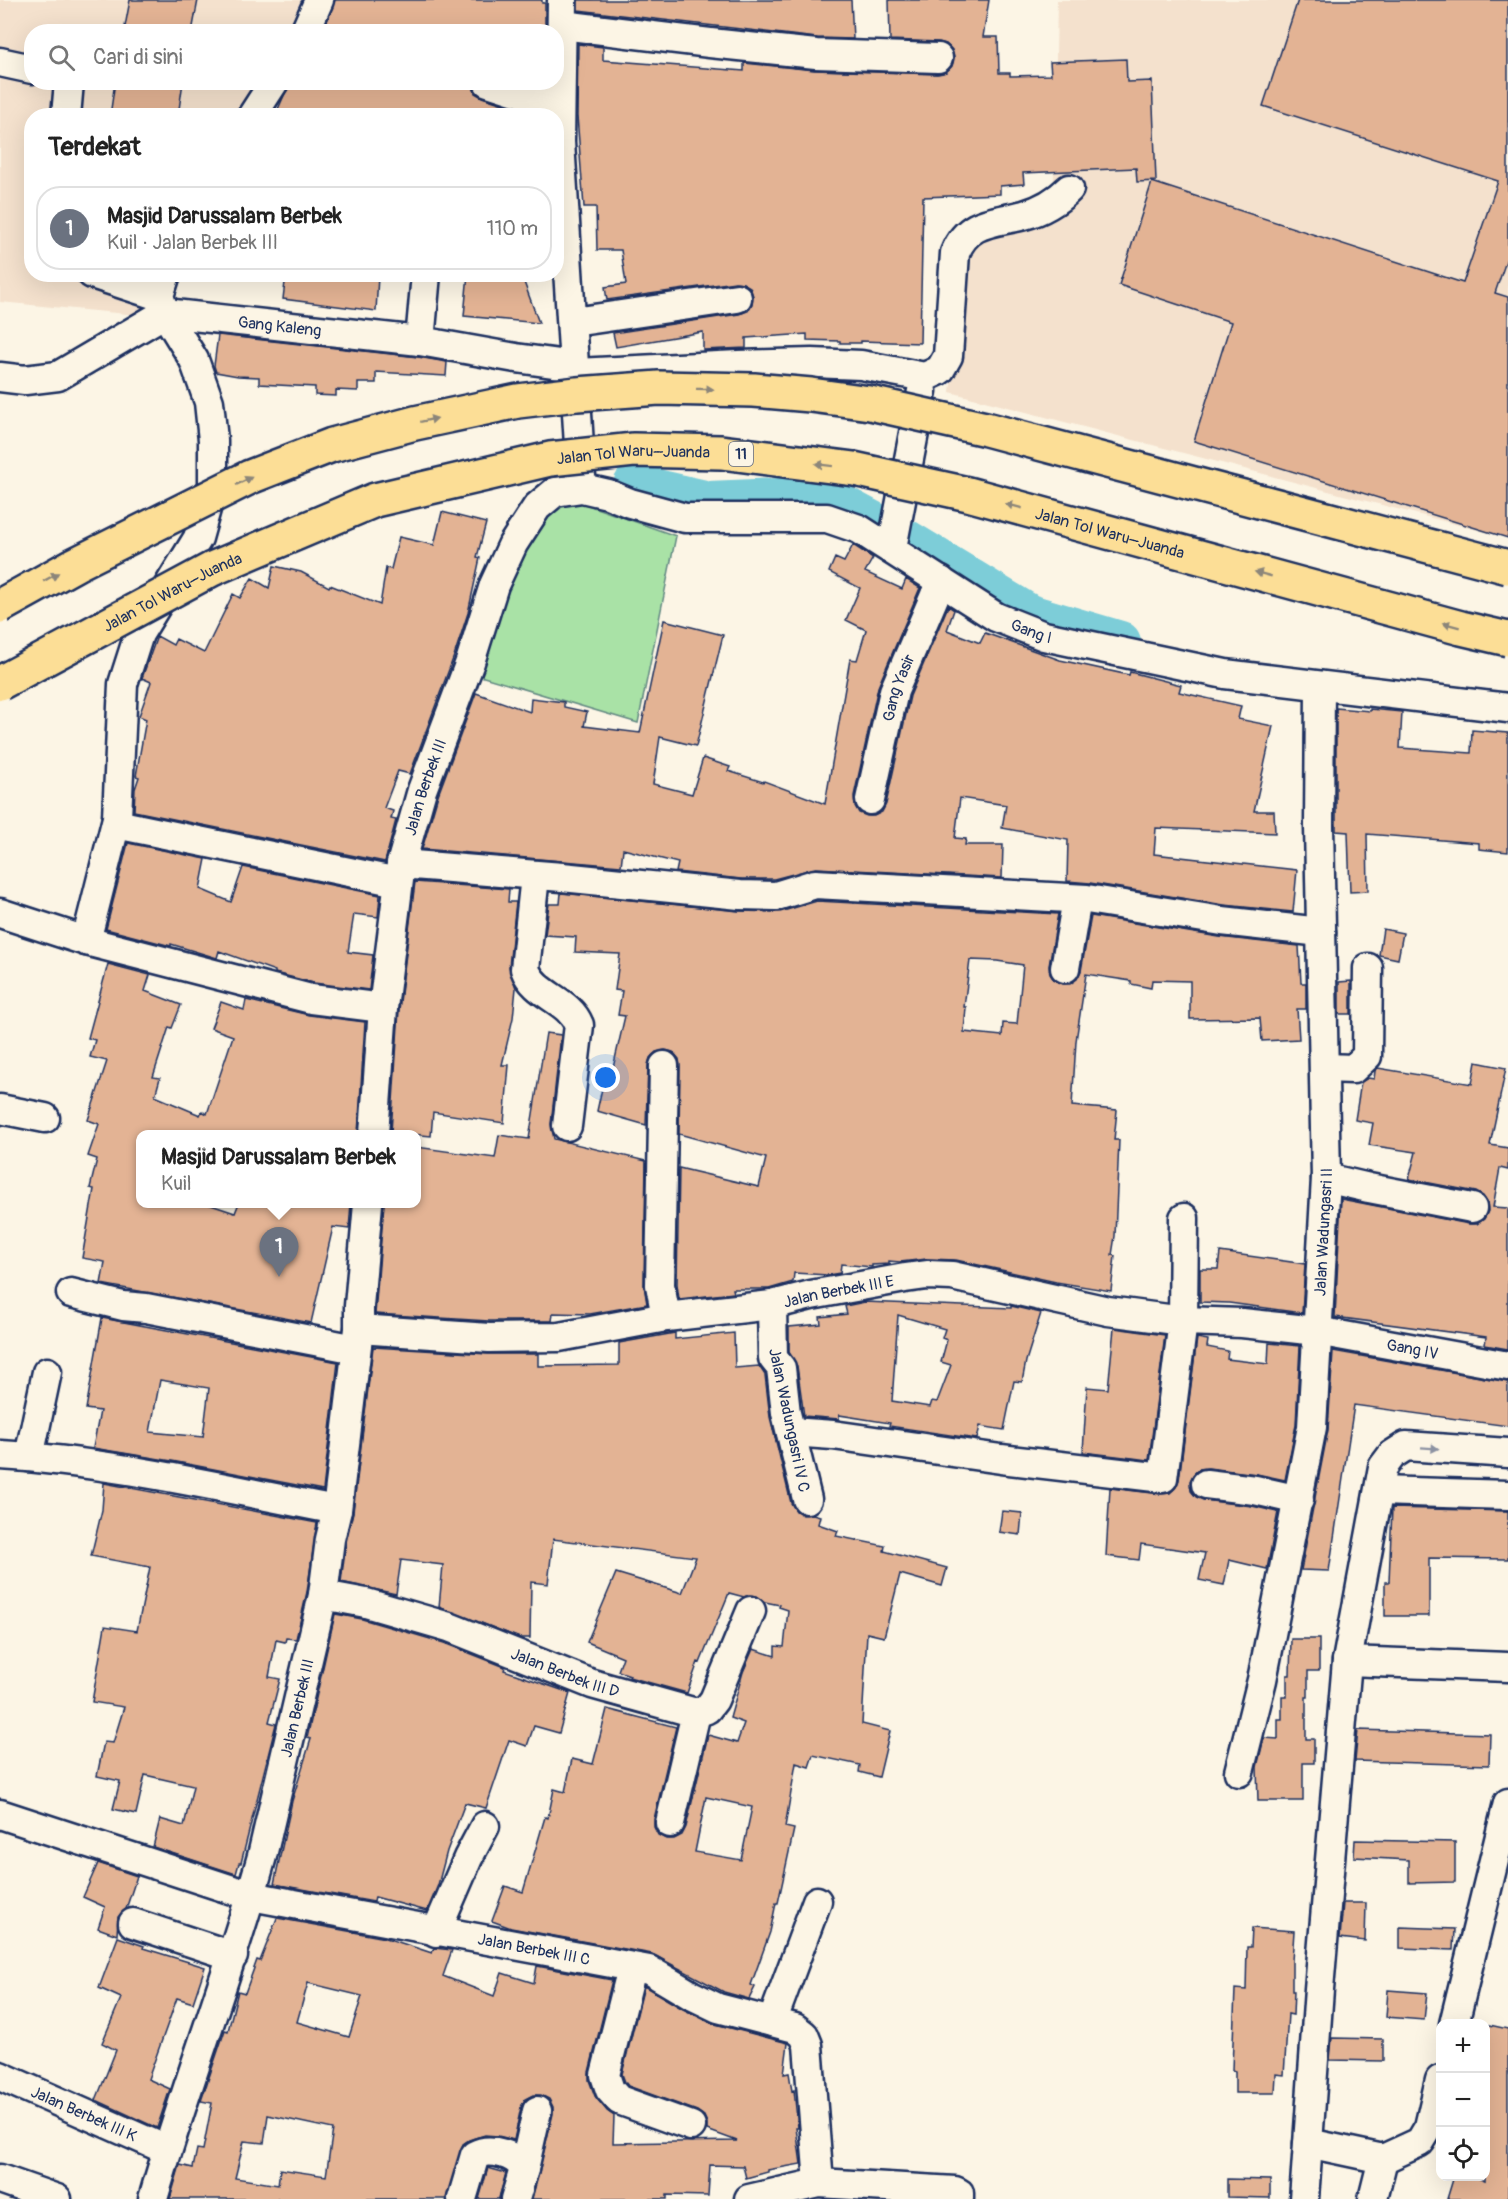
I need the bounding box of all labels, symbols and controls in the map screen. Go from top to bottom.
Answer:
search box [24,24,564,90]
icon: search [45,41,78,74]
text: Cari di sini [93,43,183,71]
text: Terdekat [48,131,141,163]
text: Masjid Darussalam Berbek [107,202,342,230]
text: 1 [66,216,73,241]
text: 110 m [487,216,538,241]
text: Kuil · Jalan Berbek III [107,230,278,255]
street label: Gang Kaleng [237,312,322,341]
one-way arrow [696,384,715,394]
one-way arrow [420,415,438,425]
street label: Jalan Tol Waru–Juanda [556,441,710,469]
road number: 11 [729,442,753,466]
one-way arrow [814,460,833,470]
one-way arrow [236,476,253,485]
one-way arrow [1005,501,1023,510]
street label: Jalan Tol Waru–Juanda [1033,504,1187,563]
street label: Jalan Tol Waru–Juanda [100,549,245,637]
one-way arrow [1254,569,1272,578]
one-way arrow [43,572,60,582]
street label: Gang I [1008,615,1054,648]
one-way arrow [1442,620,1460,629]
street label: Gang Yasir [879,651,920,723]
street label: Jalan Berbek III [401,736,451,838]
your location [591,1063,620,1092]
popup [136,1130,421,1208]
text: Masjid Darussalam Berbek [161,1143,396,1171]
street label: Jalan Wadungasri II [1310,1168,1337,1297]
text: Kuil [161,1171,191,1196]
pin: 1 [260,1228,298,1277]
street label: Jalan Berbek III E [781,1271,896,1313]
street label: Gang IV [1385,1335,1440,1364]
street label: Jalan Wadungasri IV C [764,1346,814,1494]
one-way arrow [1420,1443,1439,1452]
street label: Jalan Berbek III D [508,1644,621,1702]
street label: Jalan Berbek III [276,1657,319,1759]
street label: Jalan Berbek III C [476,1929,592,1970]
map controls [1436,2019,1490,2181]
button: + [1436,2019,1490,2073]
button: − [1436,2073,1490,2127]
street label: Jalan Berbek III K [28,2082,140,2147]
button: locate [1436,2127,1490,2181]

